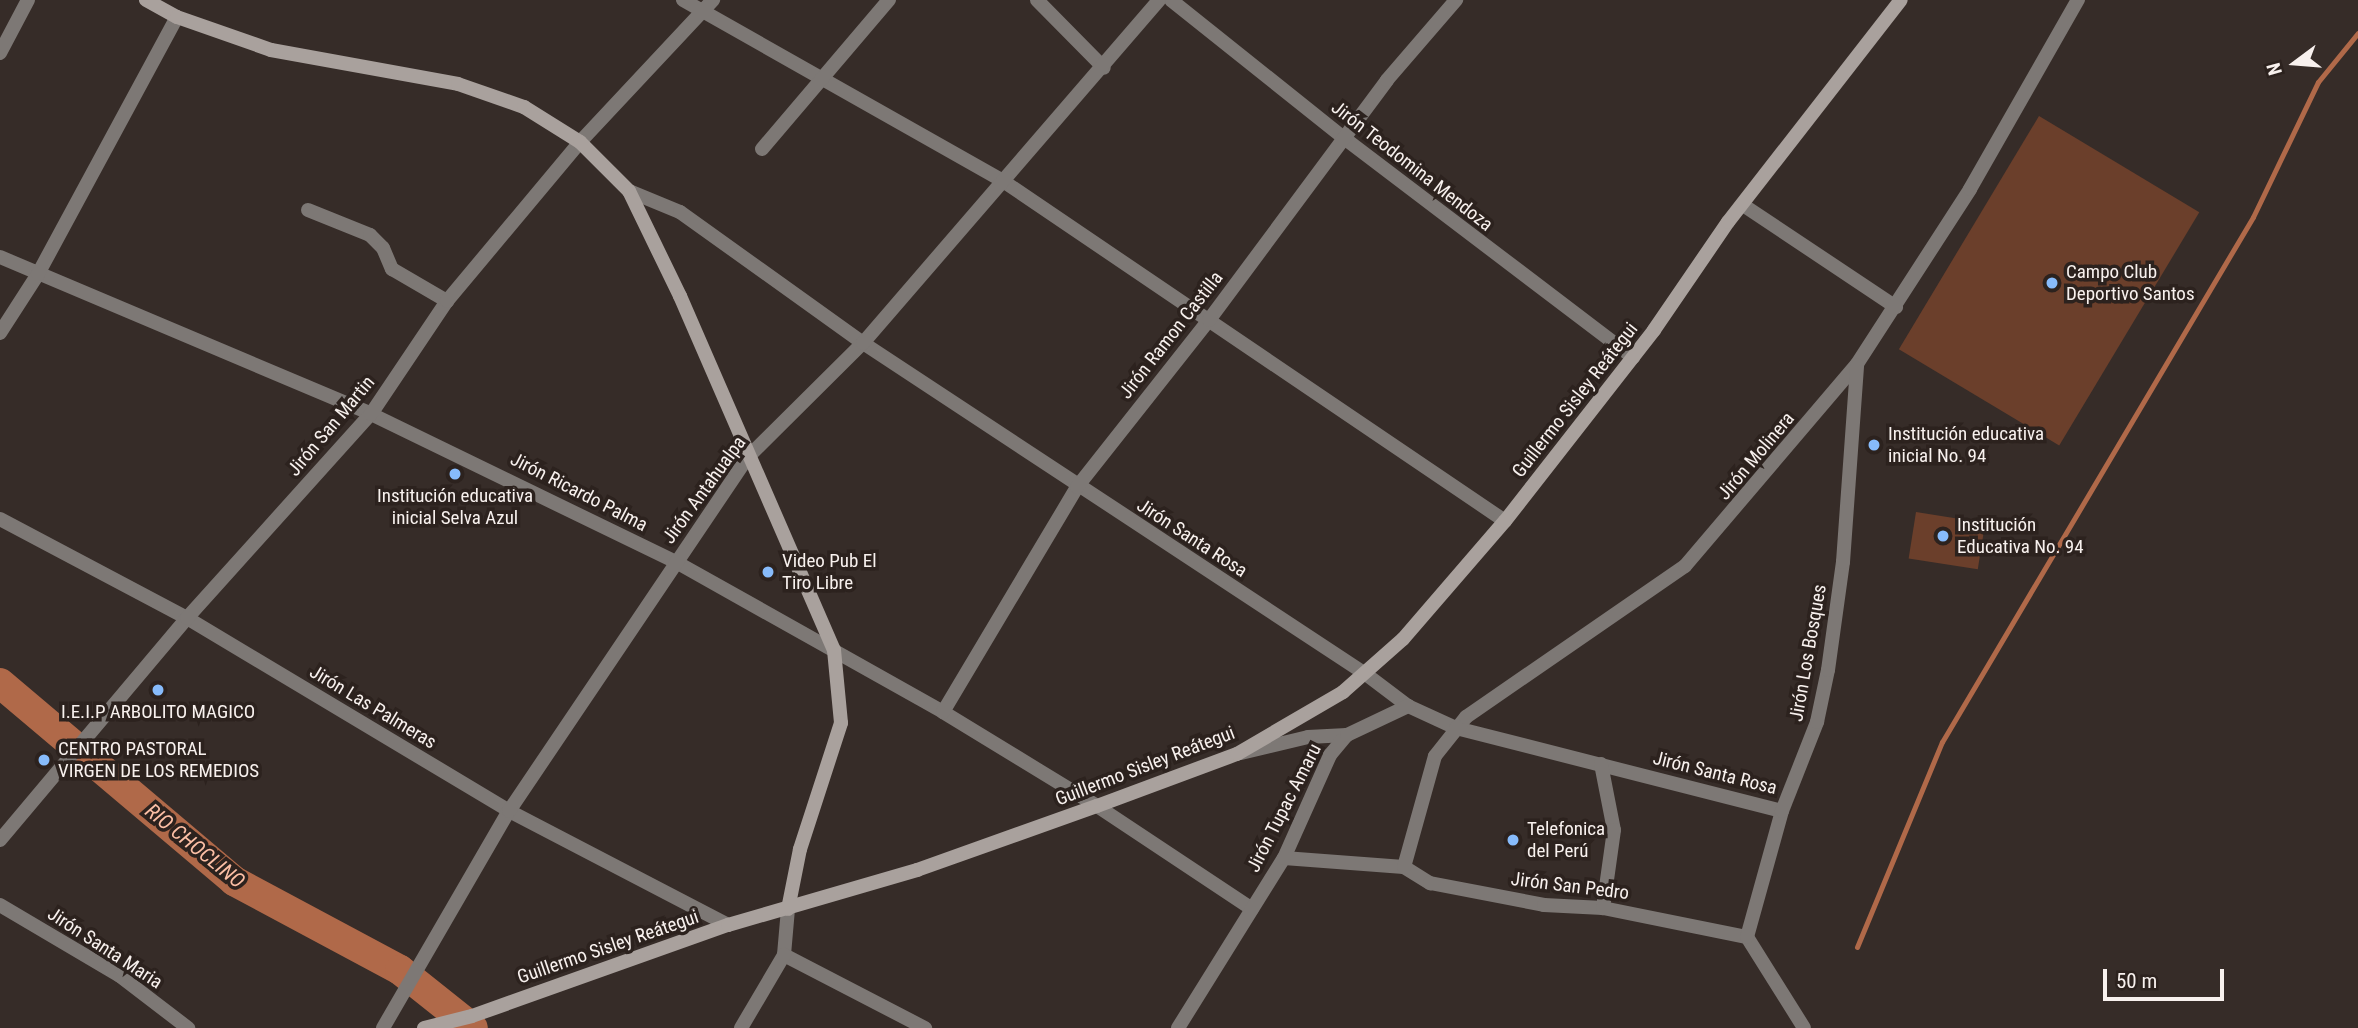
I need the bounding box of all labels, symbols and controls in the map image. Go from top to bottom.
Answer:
north arrow [2260,28,2330,98]
text: N [2262,60,2287,78]
street label: Jirón Teodomina Mendoza [1327,96,1497,236]
place label: Campo Club Deportivo Santos [2066,261,2195,305]
street label: Jirón Ramon Castilla [1114,267,1228,403]
marker: Campo Club Deportivo Santos [2044,275,2060,291]
street label: Guillermo Sisley Reátegui [1507,318,1643,482]
street label: Jirón San Martin [283,371,379,481]
street label: Jirón Molinera [1713,408,1799,504]
place label: Institución educativa inicial No. 94 [1888,423,2044,467]
street label: Jirón Antahualpa [657,432,751,548]
marker: Institución educativa inicial No. 94 [1866,437,1882,453]
street label: Jirón Ricardo Palma [507,448,651,536]
marker: Institución educativa inicial Selva Azul [447,466,463,482]
place label: Institución educativa inicial Selva Azul [377,485,533,529]
street label: Jirón Santa Rosa [1133,494,1251,582]
place label: Institución Educativa No. 94 [1957,514,2084,558]
marker: Institución Educativa No. 94 [1935,528,1951,544]
place label: Video Pub El Tiro Libre [782,550,876,594]
marker: Video Pub El Tiro Libre [760,564,776,580]
street label: Jirón Los Bosques [1785,583,1831,723]
street label: Jirón Las Palmeras [306,660,440,754]
marker: I.E.I.P ARBOLITO MAGICO [150,682,166,698]
place label: I.E.I.P ARBOLITO MAGICO [61,701,255,723]
street label: Guillermo Sisley Reátegui [1052,721,1238,811]
place label: CENTRO PASTORAL VIRGEN DE LOS REMEDIOS [58,738,259,782]
street label: Jirón Tupac Amaru [1242,740,1326,876]
street label: Jirón Santa Rosa [1651,747,1779,799]
marker: CENTRO PASTORAL VIRGEN DE LOS REMEDIOS [36,752,52,768]
water label: RIO CHOCLINO [140,798,250,894]
place label: Telefonica del Perú [1527,818,1605,862]
marker: Telefonica del Perú [1505,832,1521,848]
street label: Jirón San Pedro [1510,867,1630,905]
street label: Jirón Santa Maria [43,902,167,994]
street label: Guillermo Sisley Reátegui [514,905,702,989]
scale bar [2106,954,2227,998]
text: 50 m [2116,969,2157,993]

